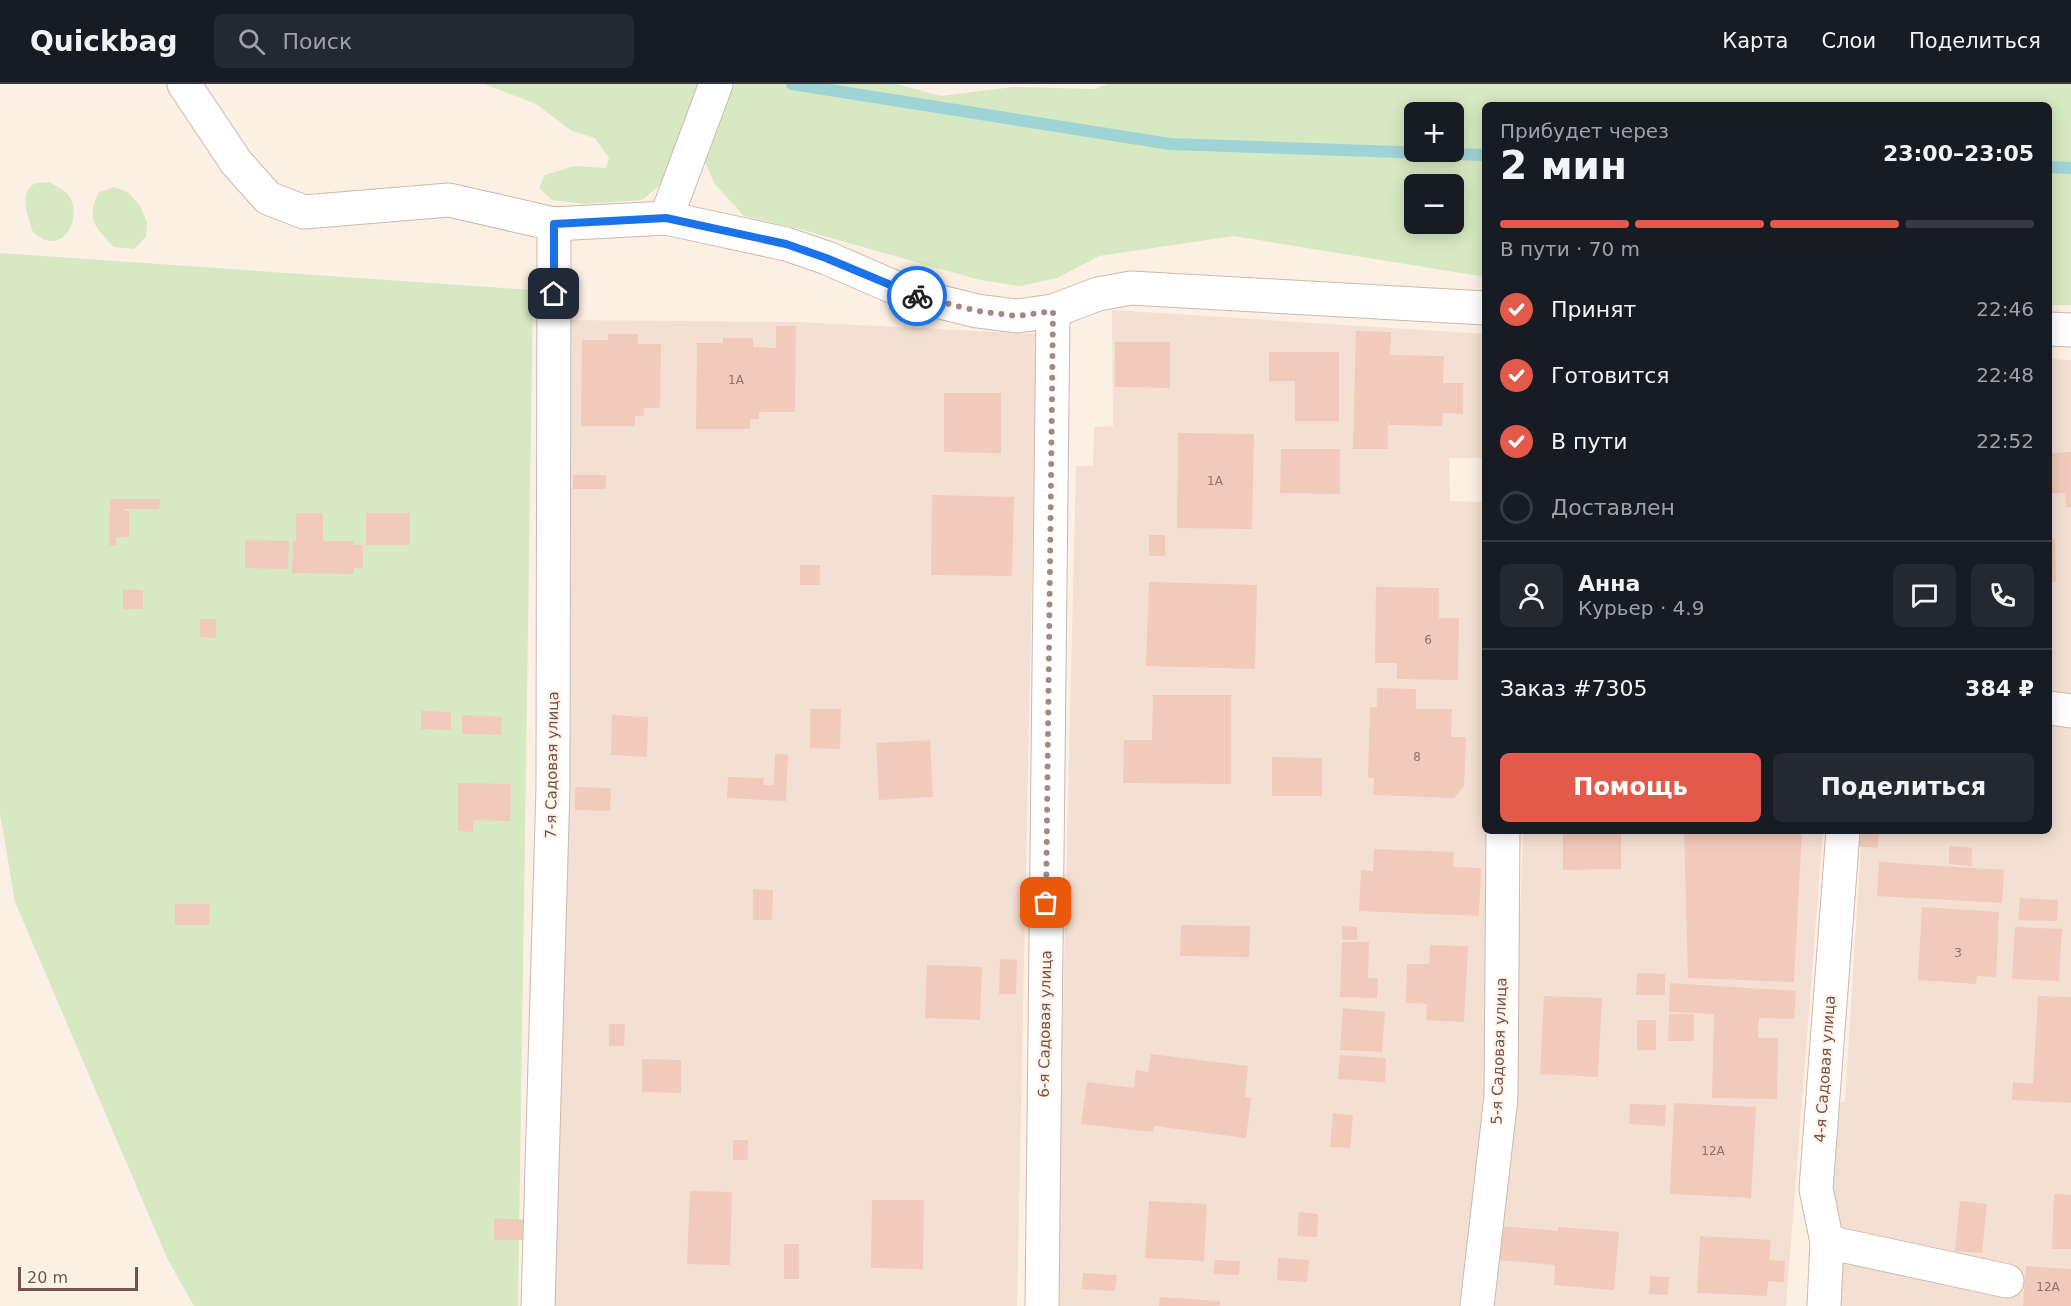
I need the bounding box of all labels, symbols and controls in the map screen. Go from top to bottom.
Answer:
search box [214,14,634,68]
text: Quickbag [30,25,178,58]
icon: search [235,25,268,58]
text: Поиск [283,29,352,54]
text: Карта [1722,29,1788,53]
text: Слои [1821,29,1876,53]
text: Поделиться [1909,29,2041,53]
map controls [1404,102,1464,234]
button: + [1404,102,1464,162]
text: Прибудет через [1500,119,1669,143]
text: 23:00–23:05 [1883,141,2034,166]
text: 2 мин [1500,143,1627,188]
button: − [1404,174,1464,234]
text: В пути · 70 m [1500,237,1640,261]
courier [887,266,947,326]
pin [528,268,579,319]
icon: home [537,277,570,310]
icon: bike [901,280,934,313]
icon: check [1500,293,1533,326]
text: Принят [1551,297,1636,322]
text: 22:46 [1976,297,2034,321]
icon: check [1500,359,1533,392]
text: Готовится [1551,363,1670,388]
text: 22:48 [1976,363,2034,387]
house number: 1А [728,373,745,387]
icon: check [1500,425,1533,458]
text: В пути [1551,429,1628,454]
text: 22:52 [1976,429,2034,453]
house number: 1А [1207,474,1224,488]
text: Доставлен [1551,495,1675,520]
button: person [1500,564,1563,627]
button: chat [1893,564,1956,627]
button: phone [1971,564,2034,627]
text: Анна [1578,571,1640,596]
text: Курьер · 4.9 [1578,596,1704,620]
house number: 6 [1424,633,1432,647]
text: Заказ #7305 [1500,676,1647,701]
text: 384 ₽ [1965,676,2034,701]
street label: 7-я Садовая улица [542,691,562,839]
house number: 8 [1413,750,1421,764]
button: Помощь [1500,753,1761,822]
button: Поделиться [1773,753,2034,822]
pin [1020,877,1071,928]
icon: bag [1029,886,1062,919]
house number: 3 [1954,946,1962,960]
street label: 6-я Садовая улица [1035,950,1055,1098]
street label: 5-я Садовая улица [1487,977,1511,1125]
street label: 4-я Садовая улица [1811,995,1839,1143]
house number: 12А [1701,1144,1726,1158]
scale bar [18,1264,138,1292]
text: 20 m [27,1268,68,1287]
house number: 12А [2036,1280,2061,1294]

